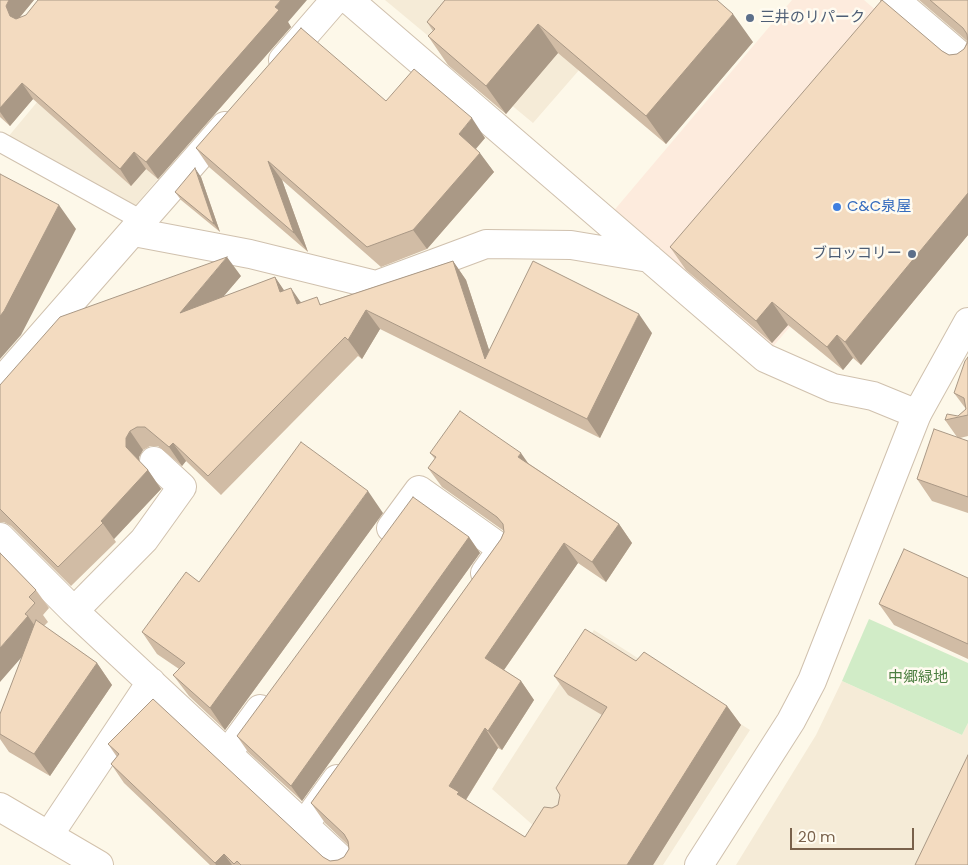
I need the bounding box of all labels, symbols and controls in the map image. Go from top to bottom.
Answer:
place label: 三井のリパーク [760,9,865,27]
marker: 三井のリパーク [744,12,756,24]
place label: C&C泉屋 [847,198,911,216]
marker: C&C泉屋 [831,201,843,213]
place label: ブロッコリー [812,245,902,263]
marker: ブロッコリー [906,248,918,260]
park label: 中郷緑地 [888,669,948,687]
scale bar [793,818,917,850]
text: 20 m [798,826,836,847]

